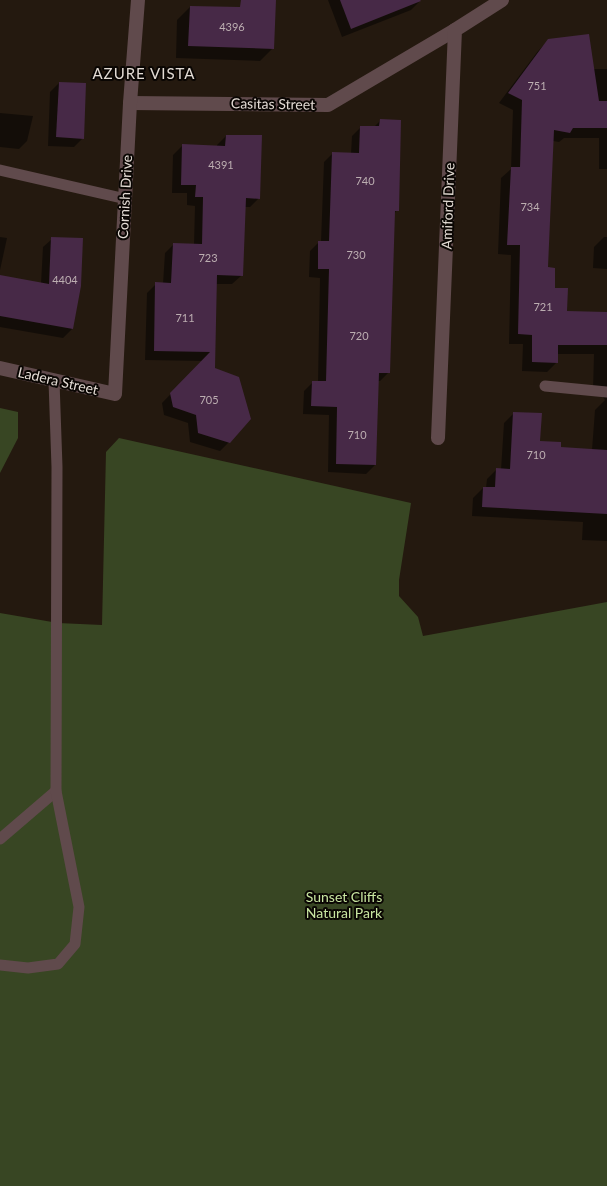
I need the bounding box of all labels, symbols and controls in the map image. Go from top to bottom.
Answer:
house number: 4396 [219,20,245,33]
district label: AZURE VISTA [92,64,196,82]
house number: 751 [527,79,547,92]
street label: Casitas Street [231,94,315,113]
street label: Cornish Drive [114,154,135,239]
house number: 4391 [208,158,234,171]
street label: Amiford Drive [437,162,458,250]
house number: 740 [355,174,375,187]
house number: 734 [520,200,540,213]
house number: 730 [346,248,366,261]
house number: 723 [198,251,218,264]
house number: 4404 [52,273,78,286]
house number: 721 [533,300,553,313]
house number: 711 [175,311,195,324]
house number: 720 [349,329,369,342]
street label: Ladera Street [16,363,100,398]
house number: 705 [199,393,219,406]
house number: 710 [347,428,367,441]
house number: 710 [526,448,546,461]
park label: Sunset Cliffs Natural Park [306,888,383,921]

